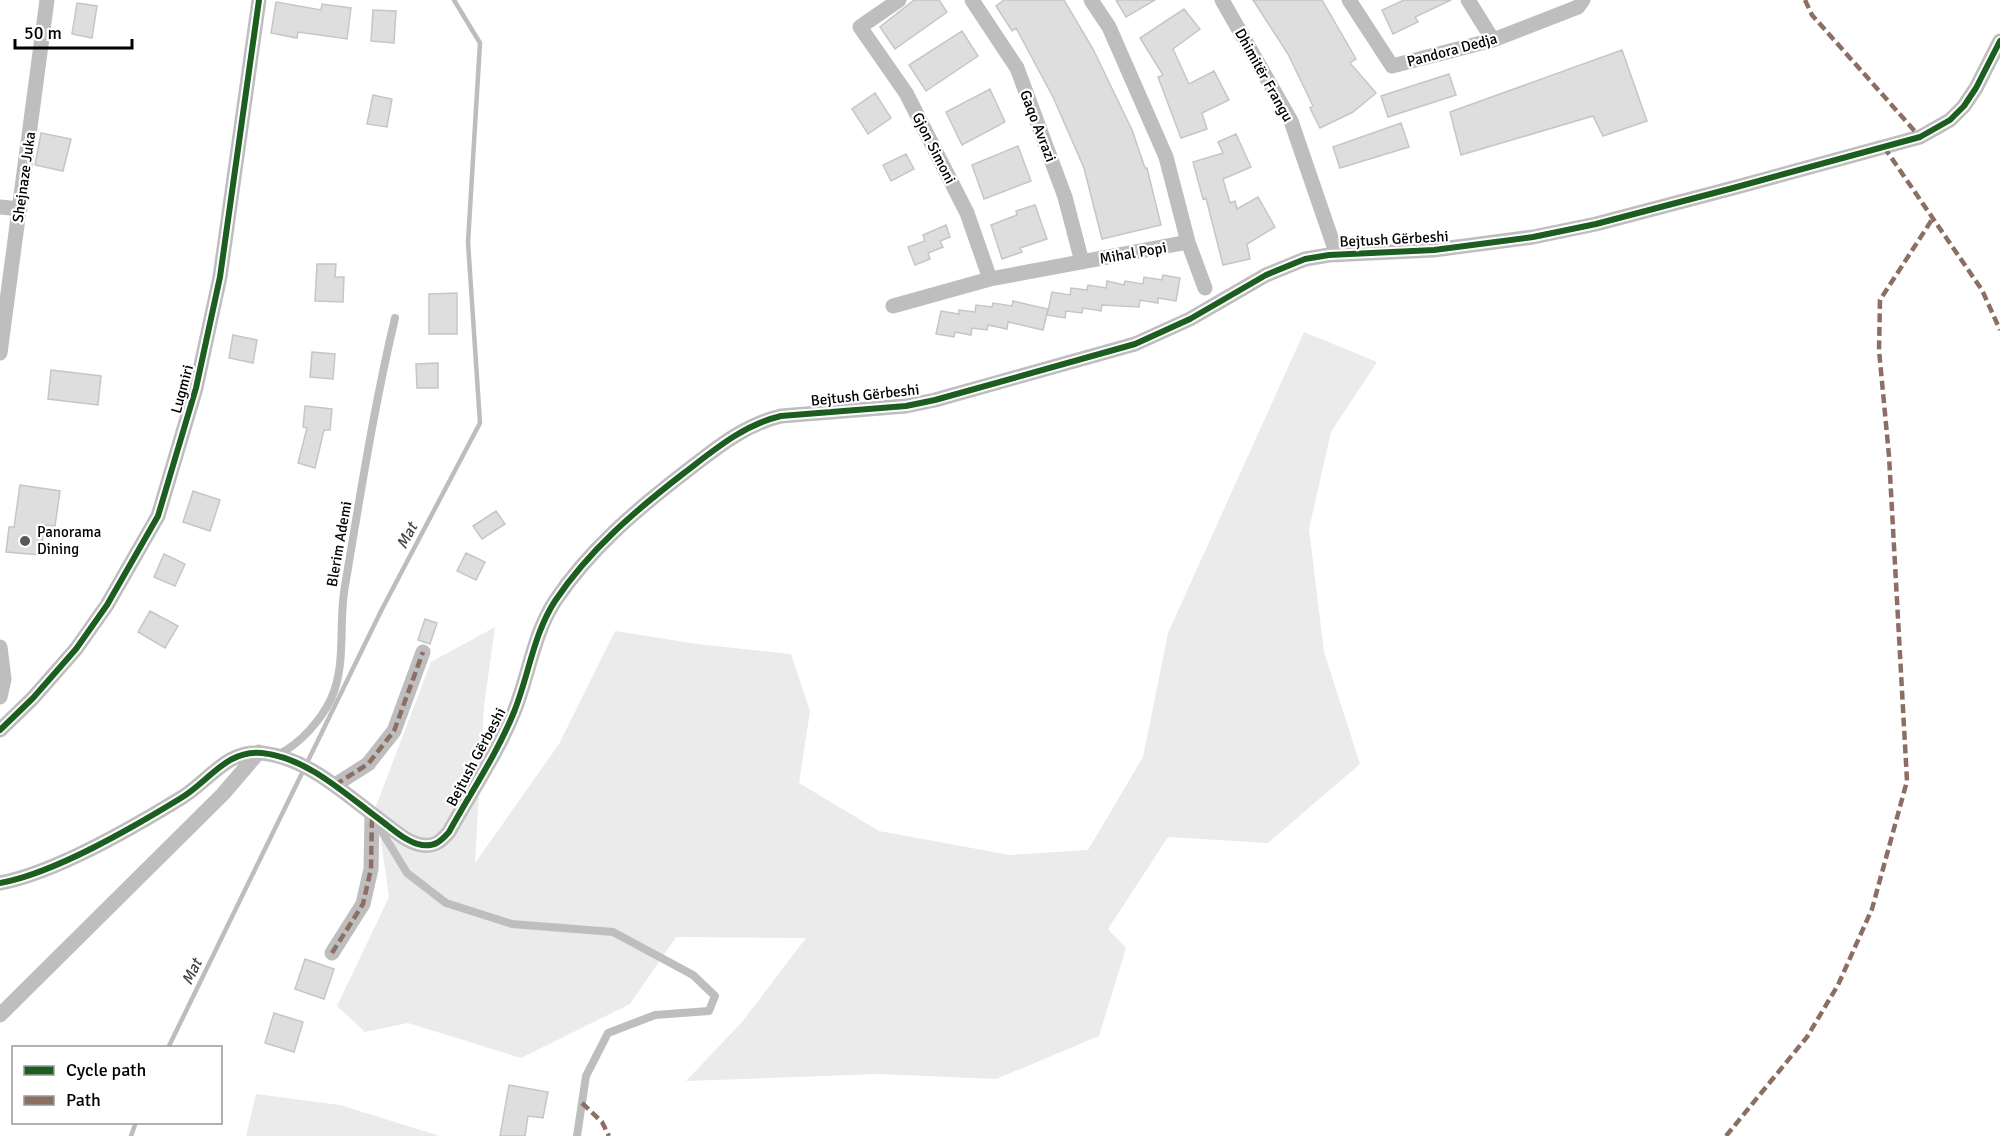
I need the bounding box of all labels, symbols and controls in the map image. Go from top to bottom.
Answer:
scale bar [15,12,132,50]
text: 50 m [24,22,62,44]
street label: Dhimitër Frangu [1231,25,1297,125]
street label: Pandora Dedja [1405,29,1499,71]
street label: Gaqo Avrazi [1016,87,1060,165]
street label: Gjon Simoni [908,109,960,187]
street label: Shejnaze Juka [9,131,39,223]
street label: Bejtush Gërbeshi [1339,227,1449,251]
street label: Mihal Popi [1098,238,1168,268]
street label: Lugmiri [167,363,197,415]
street label: Bejtush Gërbeshi [810,380,920,410]
street label: Blerim Ademi [323,500,355,588]
water label: Mat [392,518,423,552]
place label: Panorama Dining [37,523,101,558]
marker: Panorama Dining [18,534,32,548]
street label: Bejtush Gërbeshi [442,705,510,809]
water label: Mat [177,954,208,988]
legend [12,1046,222,1124]
text: Cycle path [66,1059,146,1081]
text: Path [66,1089,101,1111]

